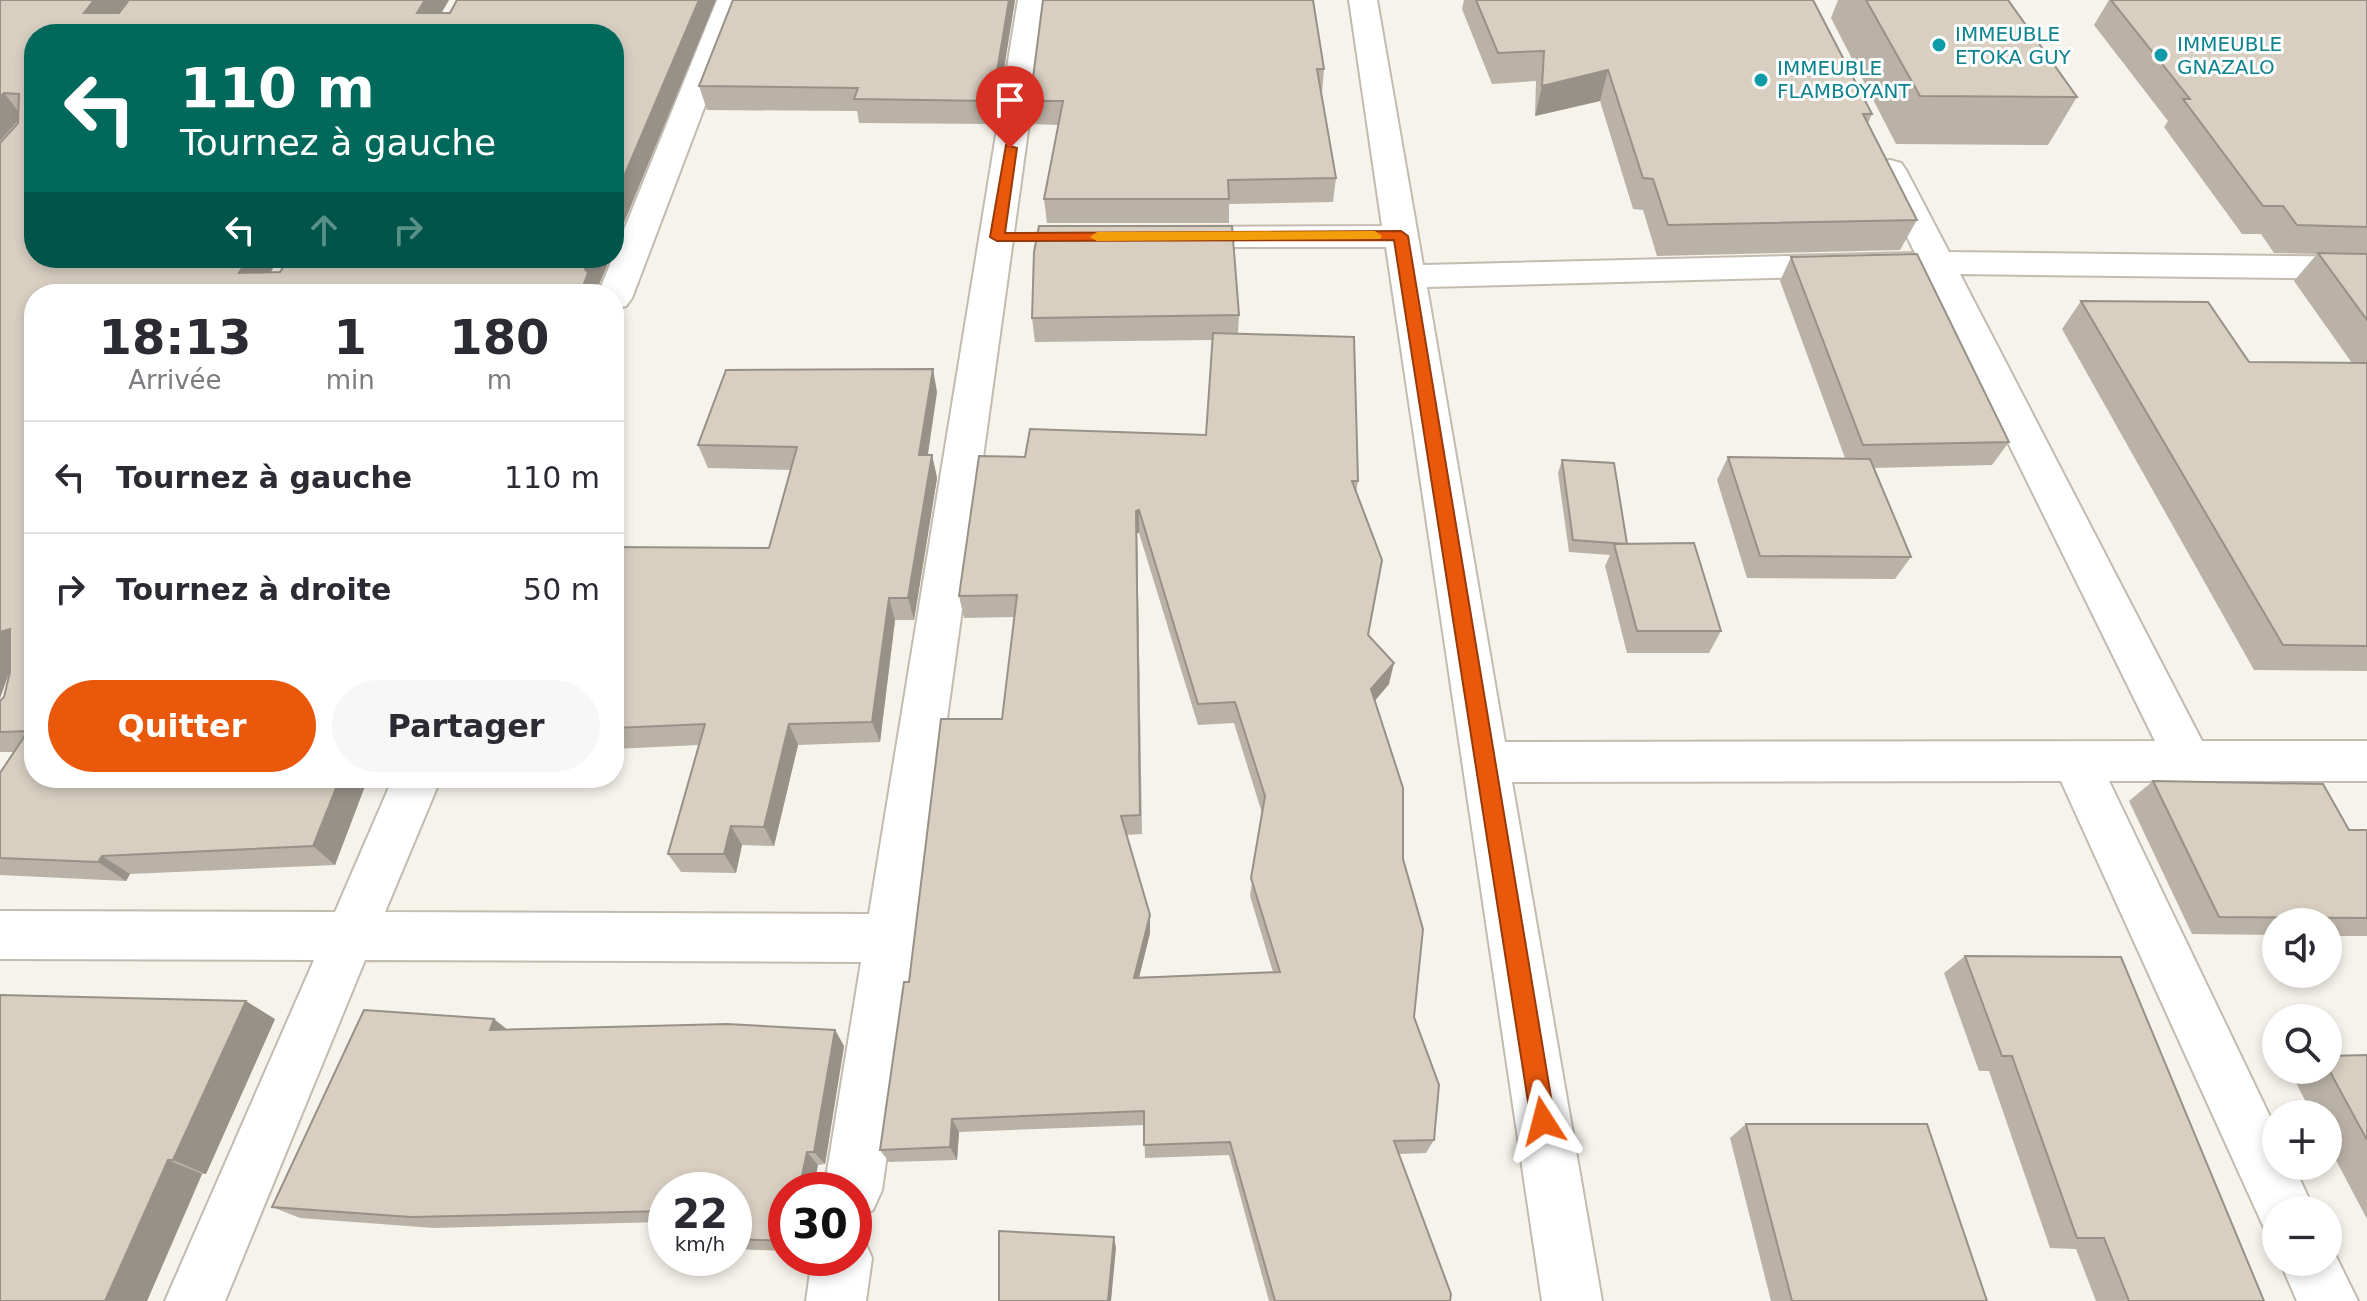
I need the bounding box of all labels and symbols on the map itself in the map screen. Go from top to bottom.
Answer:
place label: IMMEUBLE ETOKA GUY [1955,22,2072,69]
place label: IMMEUBLE GNAZALO [2177,32,2282,79]
marker: IMMEUBLE ETOKA GUY [1930,36,1948,54]
marker: IMMEUBLE GNAZALO [2152,46,2170,64]
place label: IMMEUBLE FLAMBOYANT [1777,56,1911,103]
pin [976,66,1044,148]
marker: IMMEUBLE FLAMBOYANT [1752,71,1770,89]
position arrow [1501,1079,1585,1163]
speed limit sign: 30 [768,1172,872,1276]

